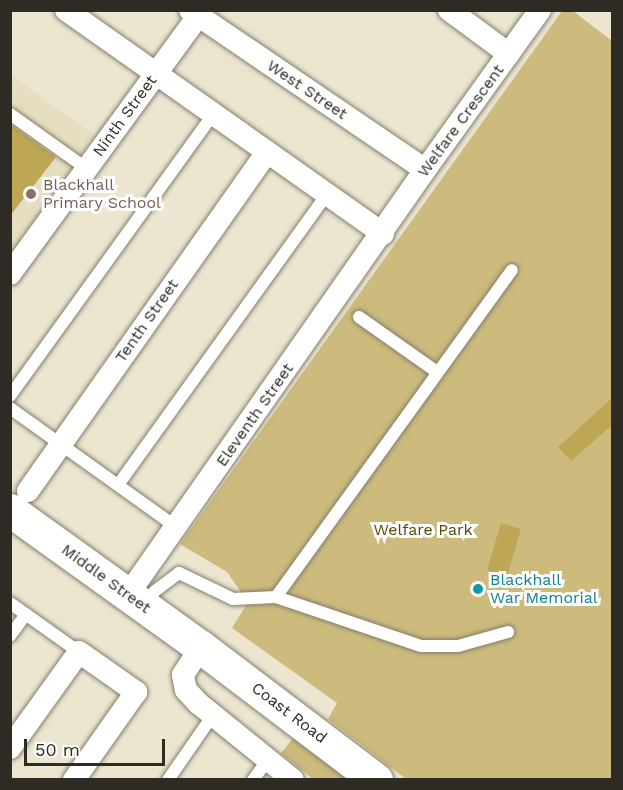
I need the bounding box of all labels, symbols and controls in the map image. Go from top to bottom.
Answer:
street label: West Street [263,56,351,124]
street label: Welfare Crescent [414,61,508,181]
street label: Ninth Street [89,72,161,160]
place label: Blackhall Primary School [43,175,161,213]
marker: Blackhall Primary School [24,187,38,201]
street label: Tenth Street [111,276,183,366]
street label: Eleventh Street [212,360,298,470]
park label: Welfare Park [373,520,473,540]
street label: Middle Street [58,540,154,618]
place label: Blackhall War Memorial [490,570,598,608]
marker: Blackhall War Memorial [471,582,485,596]
street label: Coast Road [248,678,330,748]
scale bar [27,727,168,765]
text: 50 m [35,739,80,760]

